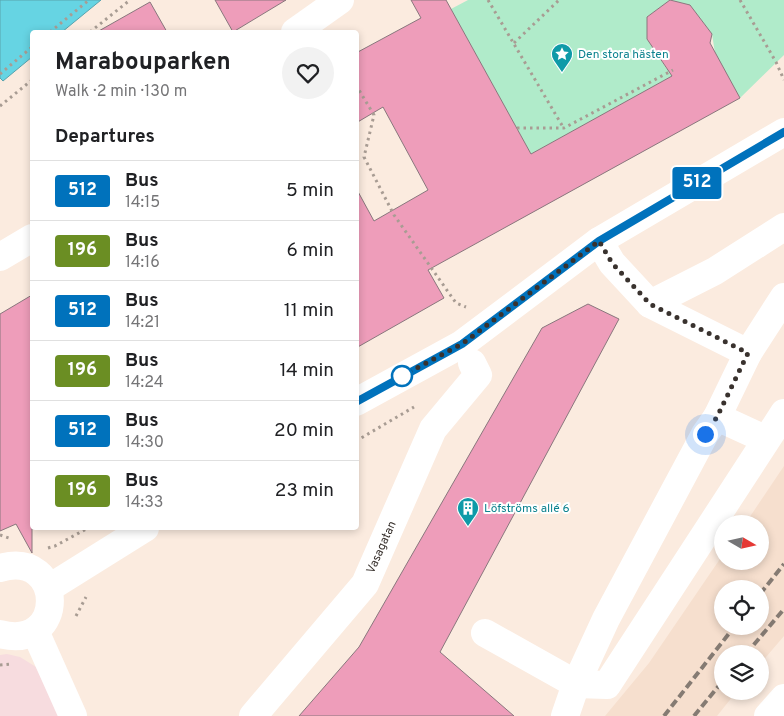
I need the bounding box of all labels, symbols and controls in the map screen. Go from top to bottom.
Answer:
place icon: Den stora hästen [550,42,574,73]
button: heart [282,47,334,99]
place label: Den stora hästen [578,47,669,63]
text: Marabouparken [55,48,231,78]
text: Walk · 2 min · 130 m [55,82,187,102]
text: Departures [55,125,155,149]
line badge: 512 [668,167,726,199]
text: Bus [125,169,159,193]
text: 512 [682,171,712,194]
text: 512 [68,179,97,202]
text: 5 min [286,179,334,203]
text: 14:15 [125,193,160,213]
text: Bus [125,229,159,253]
text: 196 [68,239,97,262]
text: 6 min [287,239,334,263]
text: 14:16 [125,253,160,273]
text: Bus [125,289,159,313]
text: 512 [68,299,97,322]
text: 11 min [284,299,334,323]
text: 14:21 [125,313,160,333]
text: Bus [125,349,159,373]
text: 196 [68,359,97,382]
text: 14 min [279,359,334,383]
unlabelled marker [391,365,413,387]
text: 14:24 [125,373,164,393]
text: Bus [125,409,159,433]
text: 512 [68,419,97,442]
text: 20 min [274,419,334,443]
your location [693,422,718,447]
text: 14:30 [125,433,164,453]
text: Bus [125,469,159,493]
text: 196 [68,479,97,502]
text: 23 min [275,479,334,503]
text: 14:33 [125,493,163,513]
building icon: Löfströms allé 6 [456,496,480,527]
place label: Löfströms allé 6 [484,501,570,517]
north arrow [714,515,769,570]
map controls [714,515,769,700]
street label: Vasagatan [363,519,401,576]
button: locate [714,580,769,635]
button: layers [714,645,769,700]

